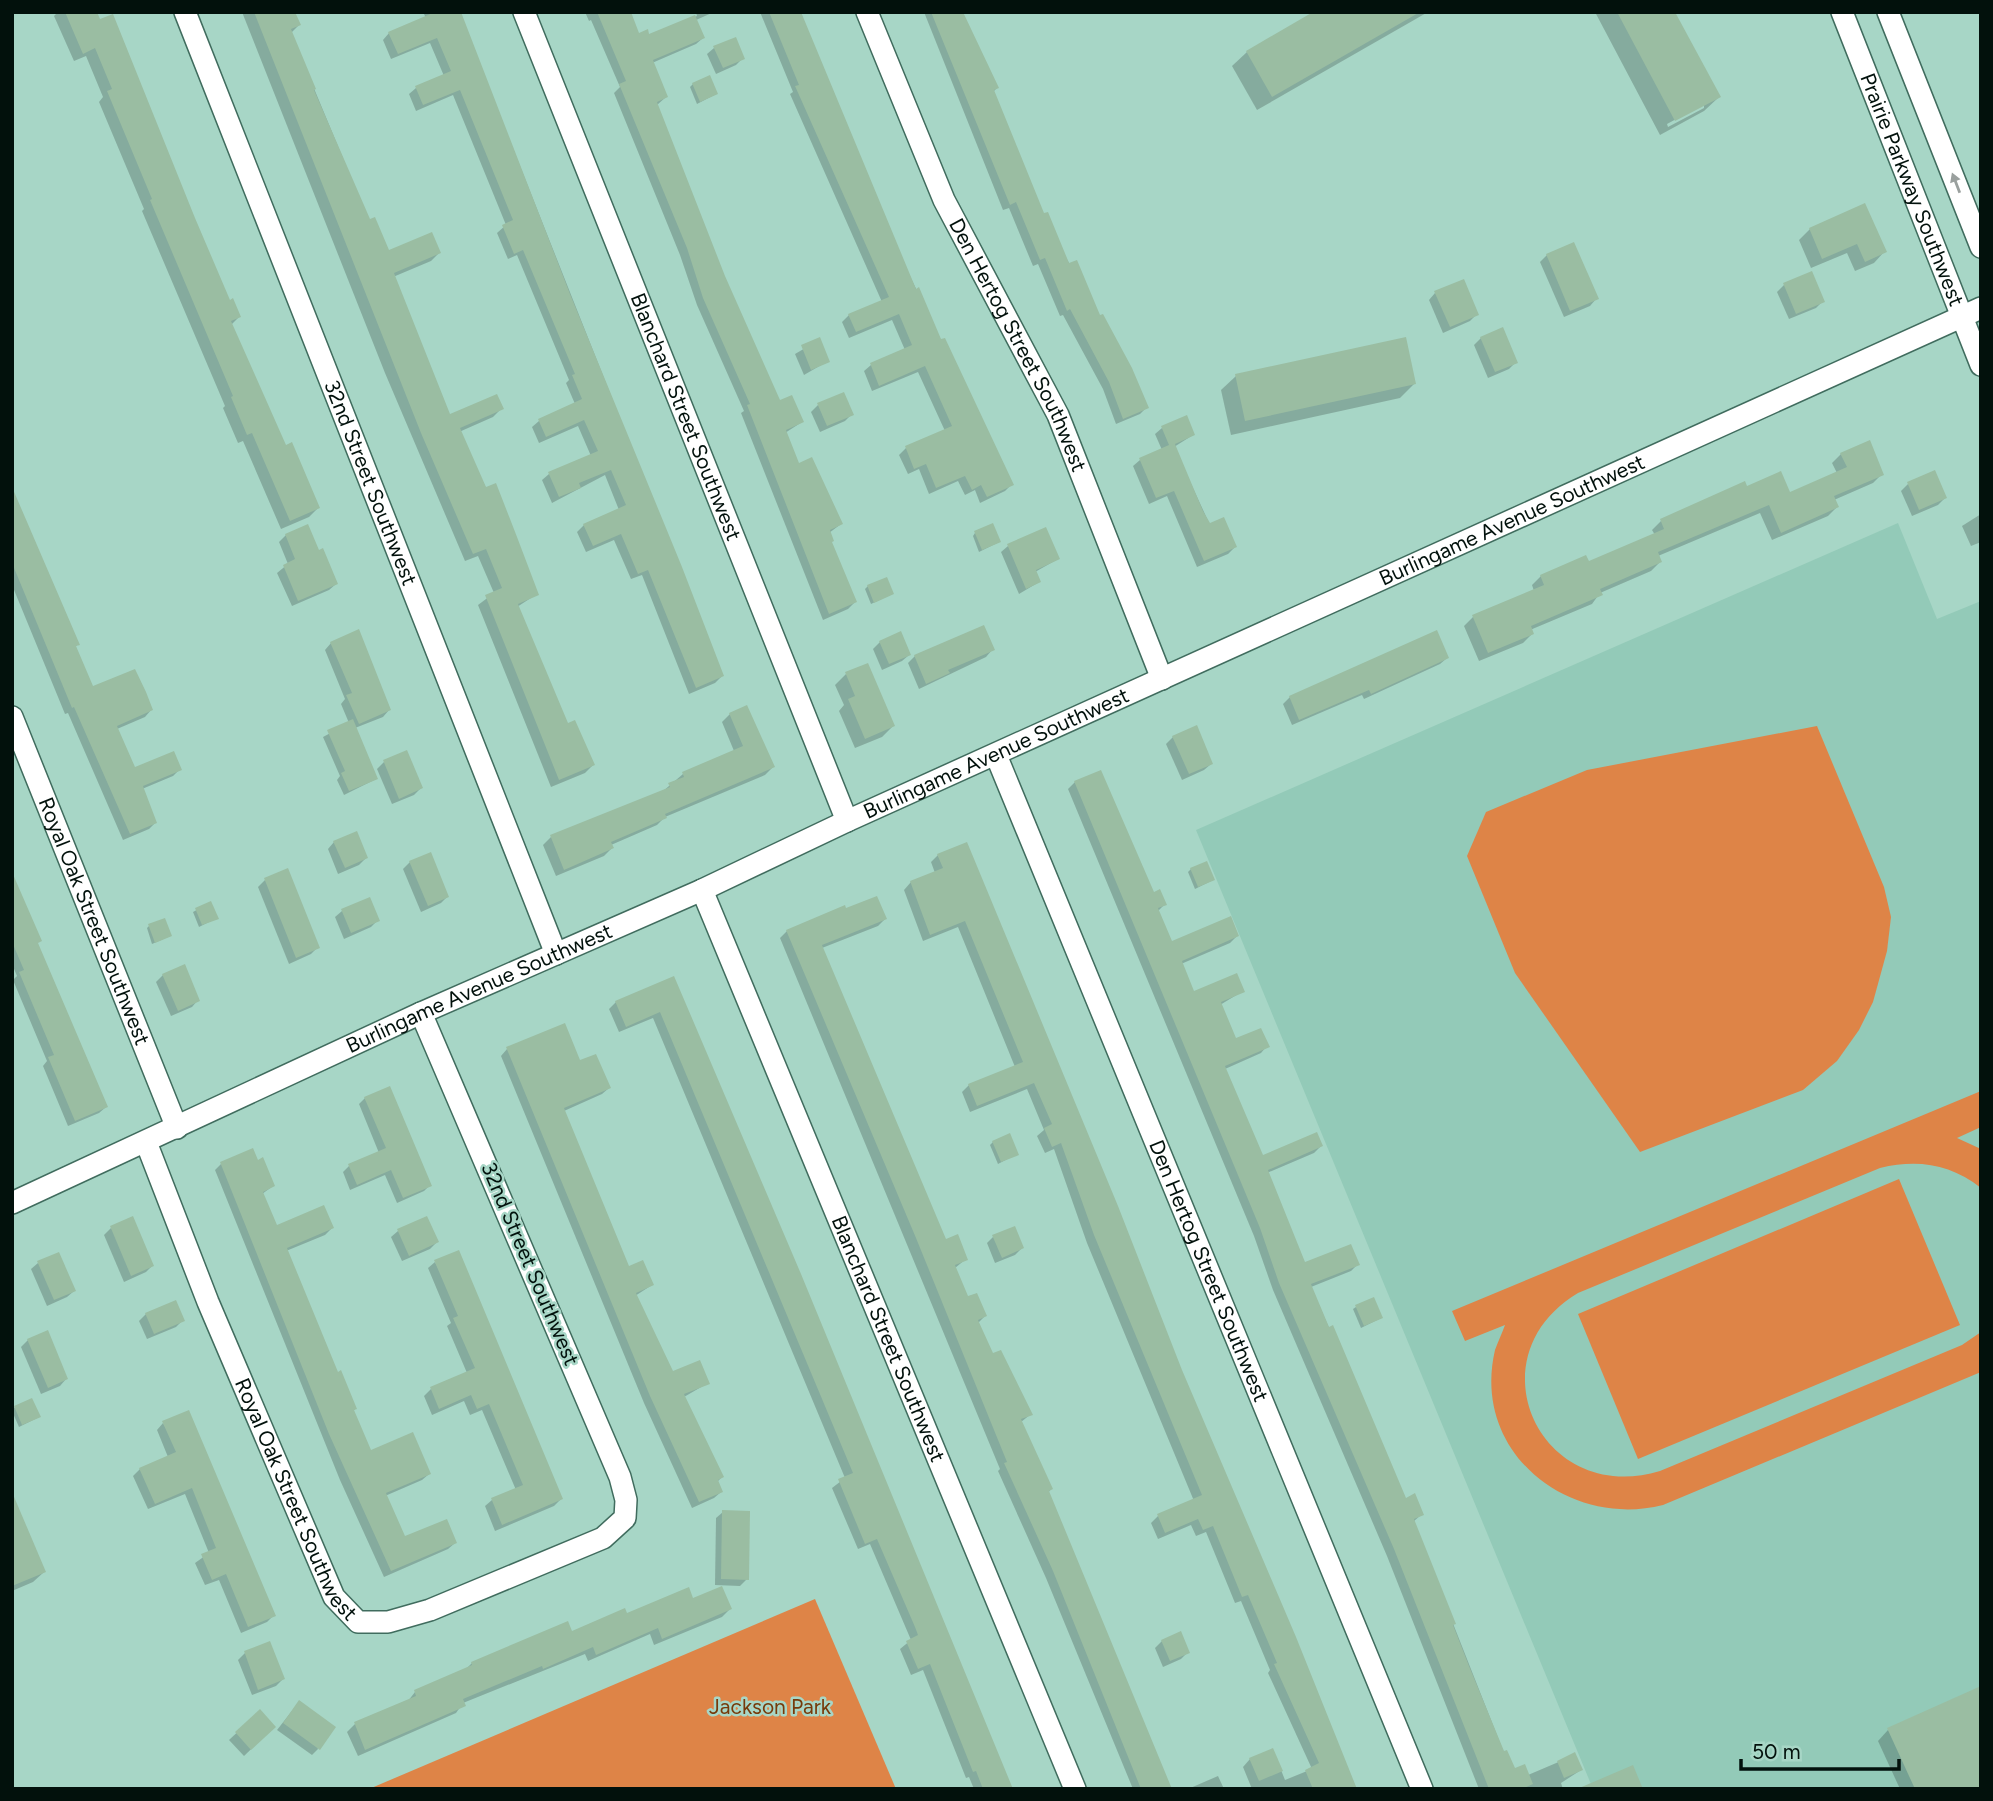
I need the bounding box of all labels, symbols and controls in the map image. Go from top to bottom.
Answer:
street label: Prairie Parkway Southwest [1855,69,1970,310]
one-way arrow [1950,173,1961,194]
street label: Den Hertog Street Southwest [944,214,1092,475]
street label: Blanchard Street Southwest [626,289,747,544]
street label: 32nd Street Southwest [319,377,423,589]
street label: Burlingame Avenue Southwest [1375,449,1648,591]
street label: Burlingame Avenue Southwest [859,682,1133,824]
street label: Royal Oak Street Southwest [34,794,155,1048]
street label: Burlingame Avenue Southwest [342,918,616,1058]
street label: Den Hertog Street Southwest [1144,1136,1274,1405]
street label: 32nd Street Southwest [476,1159,585,1369]
street label: Blanchard Street Southwest [827,1212,951,1466]
street label: Royal Oak Street Southwest [230,1374,363,1625]
park label: Jackson Park [709,1694,832,1719]
scale bar [1741,1728,1898,1772]
text: 50 m [1752,1739,1801,1764]

